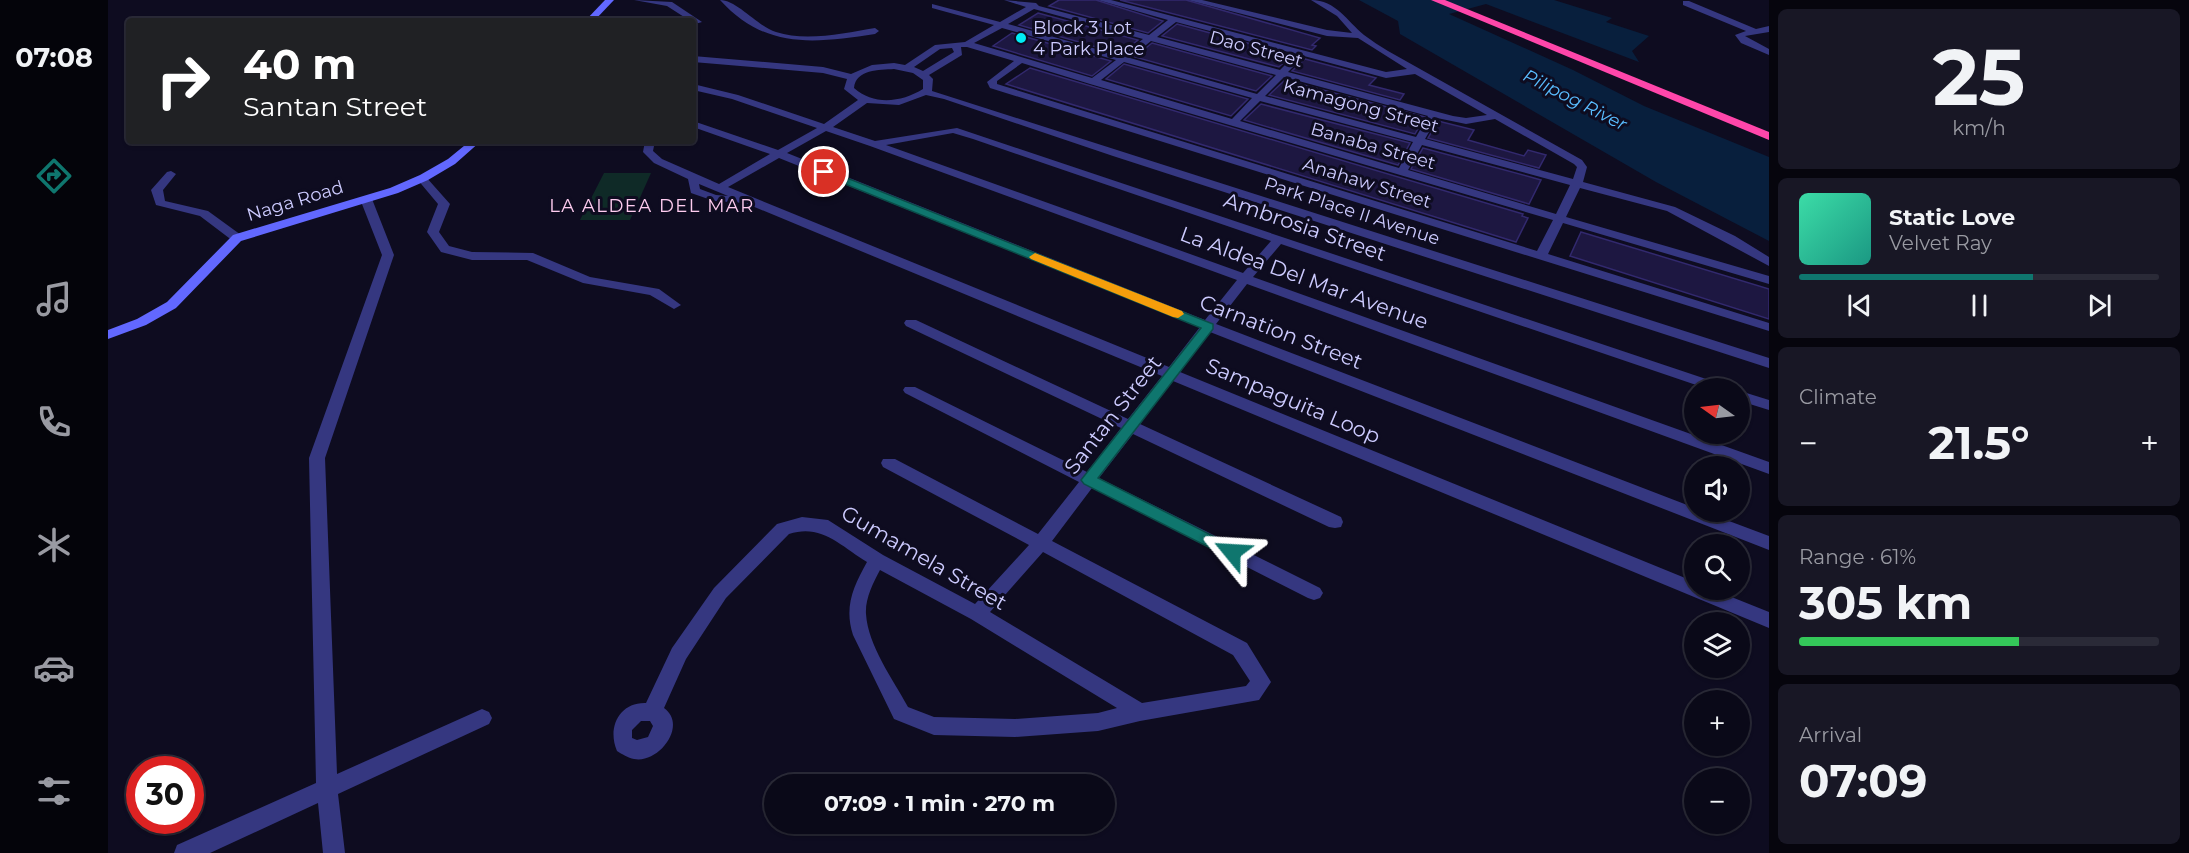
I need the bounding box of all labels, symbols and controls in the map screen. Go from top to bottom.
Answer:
place label: Block 3 Lot 4 Park Place [1033,17,1145,60]
street label: Dao Street [1207,26,1305,72]
text: 25 [1933,29,2025,125]
marker: Block 3 Lot 4 Park Place [1014,31,1028,45]
text: 40 m [243,38,356,90]
text: 07:08 [15,41,93,74]
icon: right [144,42,222,120]
water label: Pilipog River [1519,64,1631,136]
street label: Kamagong Street [1281,75,1441,137]
text: Santan Street [243,90,427,123]
text: km/h [1952,116,2006,140]
street label: Banaba Street [1308,118,1438,174]
pin [798,146,849,197]
street label: Anahaw Street [1300,153,1434,213]
icon: directions [33,155,75,197]
icon: arrive [807,155,840,188]
street label: Park Place II Avenue [1261,172,1443,250]
street label: Naga Road [244,176,346,226]
street label: Ambrosia Street [1221,187,1390,266]
district label: LA ALDEA DEL MAR [549,195,755,217]
text: Static Love [1889,204,2015,231]
street label: La Aldea Del Mar Avenue [1177,221,1432,334]
text: Velvet Ray [1889,231,1992,255]
icon: music [33,278,75,320]
street label: Carnation Street [1196,289,1366,374]
icon: previous [1843,289,1876,322]
icon: pause [1963,289,1996,322]
icon: next [2083,289,2116,322]
street label: Santan Street [1059,351,1167,479]
street label: Sampaguita Loop [1202,353,1384,449]
north arrow [1684,378,1750,444]
map controls [1684,378,1750,834]
text: Climate [1799,385,1877,409]
icon: phone [33,401,75,443]
text: 21.5° [1928,415,2030,470]
text: − [1799,423,1818,463]
text: + [2140,423,2159,463]
button: sound [1684,456,1750,522]
street label: Gumamela Street [837,500,1011,615]
position arrow [1200,520,1264,584]
icon: climate [33,524,75,566]
button: search [1684,534,1750,600]
text: Range · 61% [1799,545,1916,569]
text: 305 km [1799,575,1972,630]
button: layers [1684,612,1750,678]
icon: car [33,647,75,689]
button: + [1684,690,1750,756]
text: Arrival [1799,723,1862,747]
text: 07:09 [1799,753,1927,808]
speed limit sign: 30 [126,756,204,834]
button: − [1684,768,1750,834]
icon: filters [33,770,75,812]
text: 07:09 · 1 min · 270 m [824,790,1055,817]

